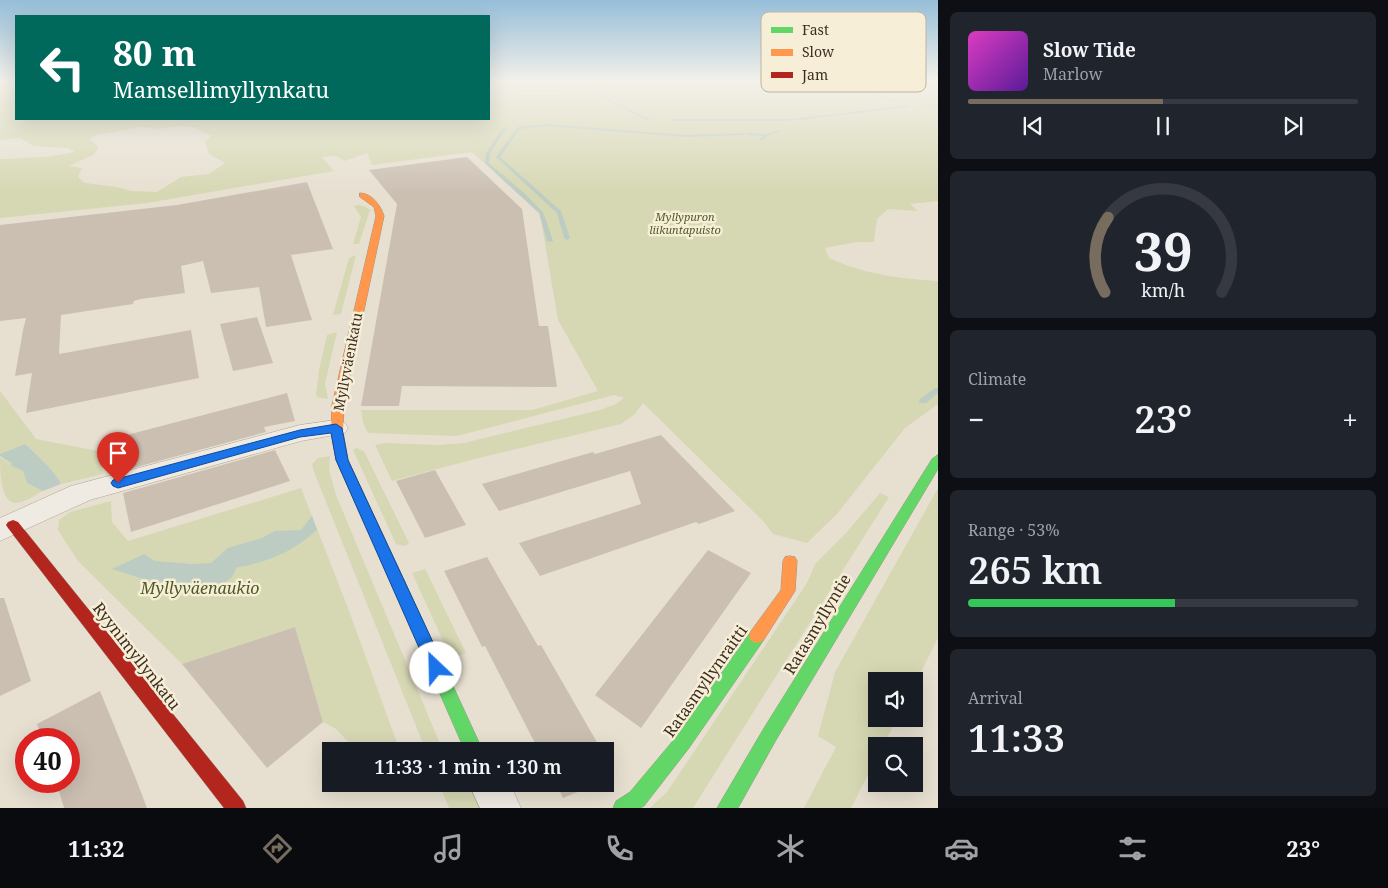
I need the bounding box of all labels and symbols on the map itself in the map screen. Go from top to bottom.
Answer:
legend [761,12,926,92]
text: Fast [802,20,829,39]
text: Slow [802,42,835,61]
text: Jam [801,65,828,84]
park label: Myllypuron liikuntapuisto [649,209,721,237]
street label: Myllyväenkatu [329,311,366,413]
pin [97,432,139,483]
street label: Ratasmyllyntie [778,570,856,678]
park label: Myllyväenaukio [140,577,259,599]
street label: Ryynimyllynkatu [88,598,186,714]
street label: Ratasmyllynraitti [658,621,752,741]
position arrow [409,641,461,693]
speed limit sign: 40 [15,728,80,793]

